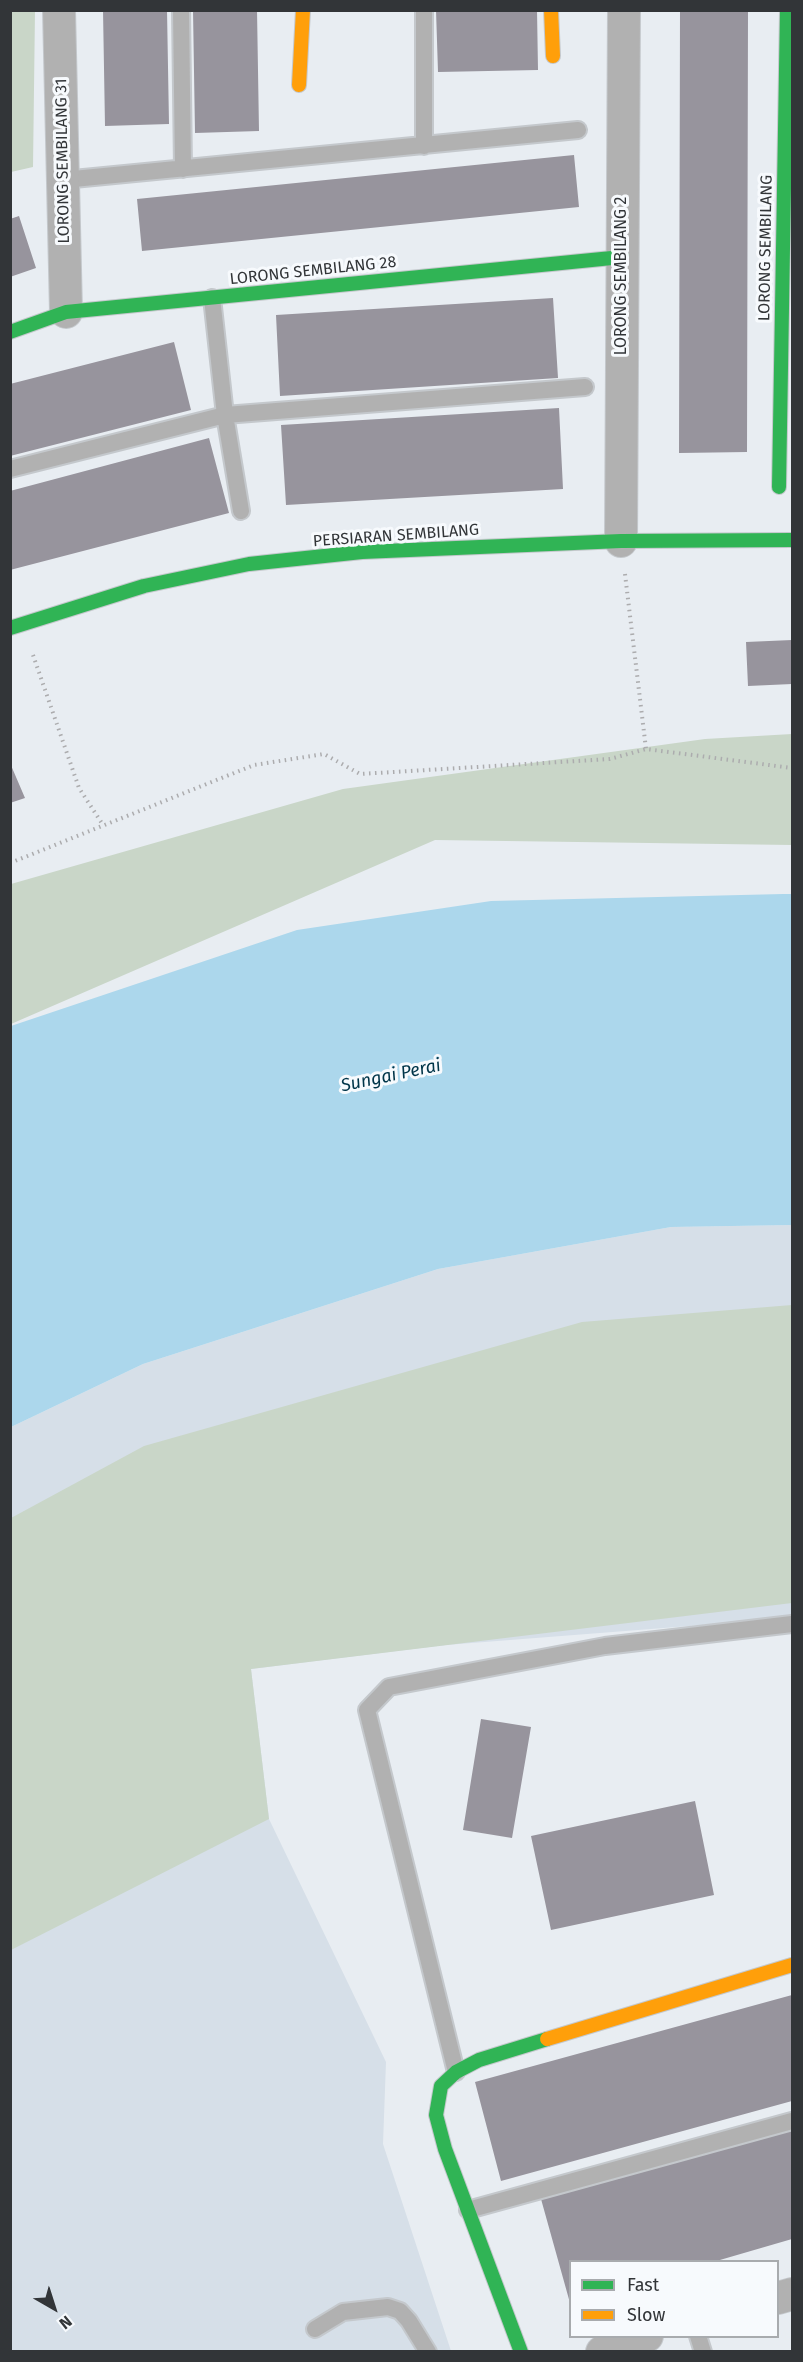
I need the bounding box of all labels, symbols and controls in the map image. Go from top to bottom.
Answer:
street label: LORONG SEMBILANG 31 [52,78,74,244]
street label: LORONG SEMBILANG [755,175,777,321]
street label: LORONG SEMBILANG 2 [612,197,632,355]
street label: LORONG SEMBILANG 28 [229,253,397,289]
street label: PERSIARAN SEMBILANG [312,521,480,551]
water label: Sungai Perai [339,1055,443,1097]
legend [569,2260,779,2338]
text: Fast [627,2274,659,2296]
north arrow [24,2278,84,2338]
text: Slow [627,2304,665,2326]
text: N [56,2312,76,2333]

